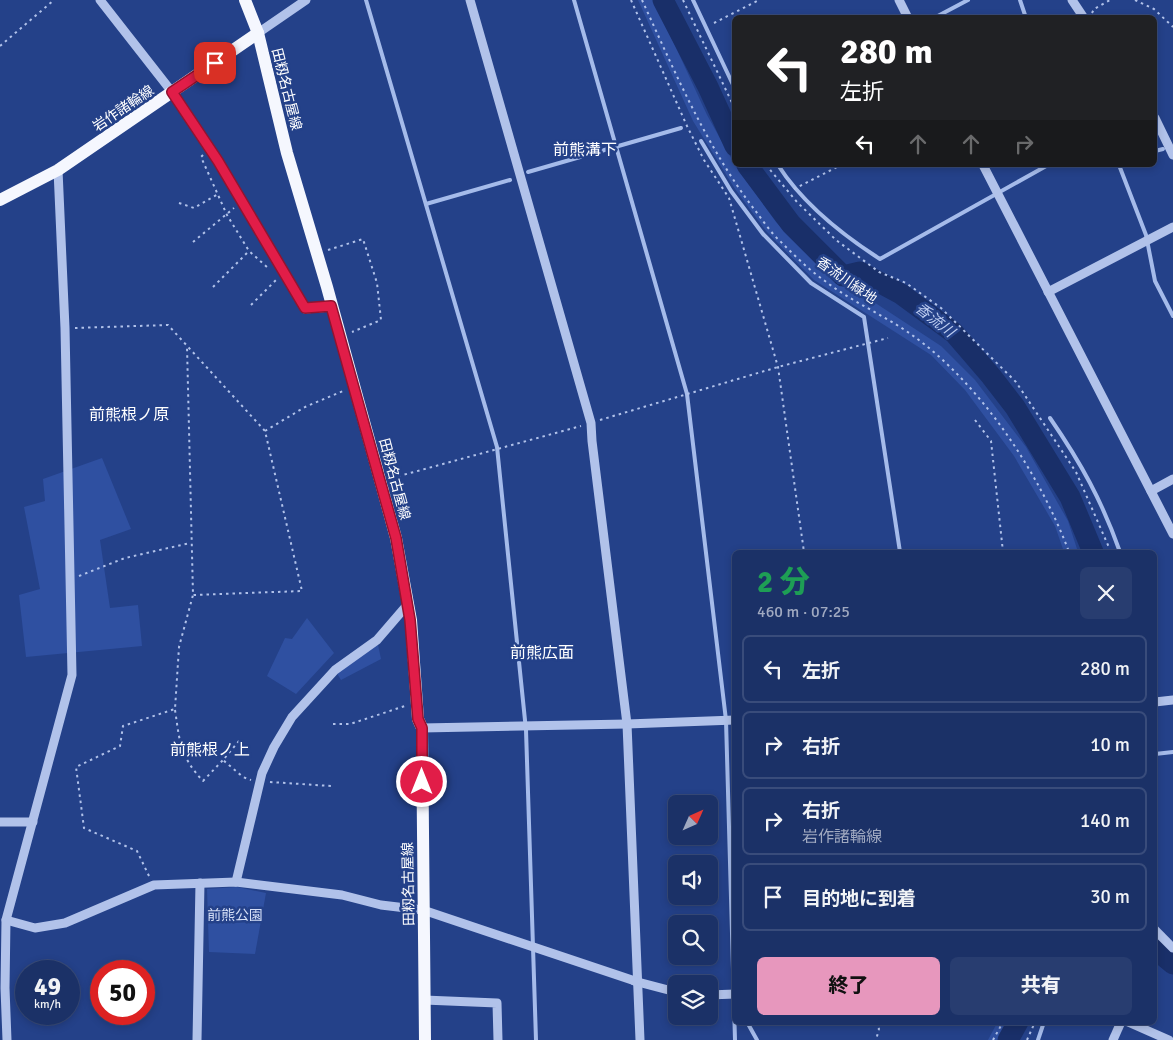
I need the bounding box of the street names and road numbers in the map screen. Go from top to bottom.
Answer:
street label: 田籾名古屋線 [268,46,305,132]
street label: 岩作諸輪線 [90,82,157,135]
street label: 香流川緑地 [813,253,880,307]
street label: 田籾名古屋線 [375,436,414,522]
street label: 田籾名古屋線 [399,842,418,926]

